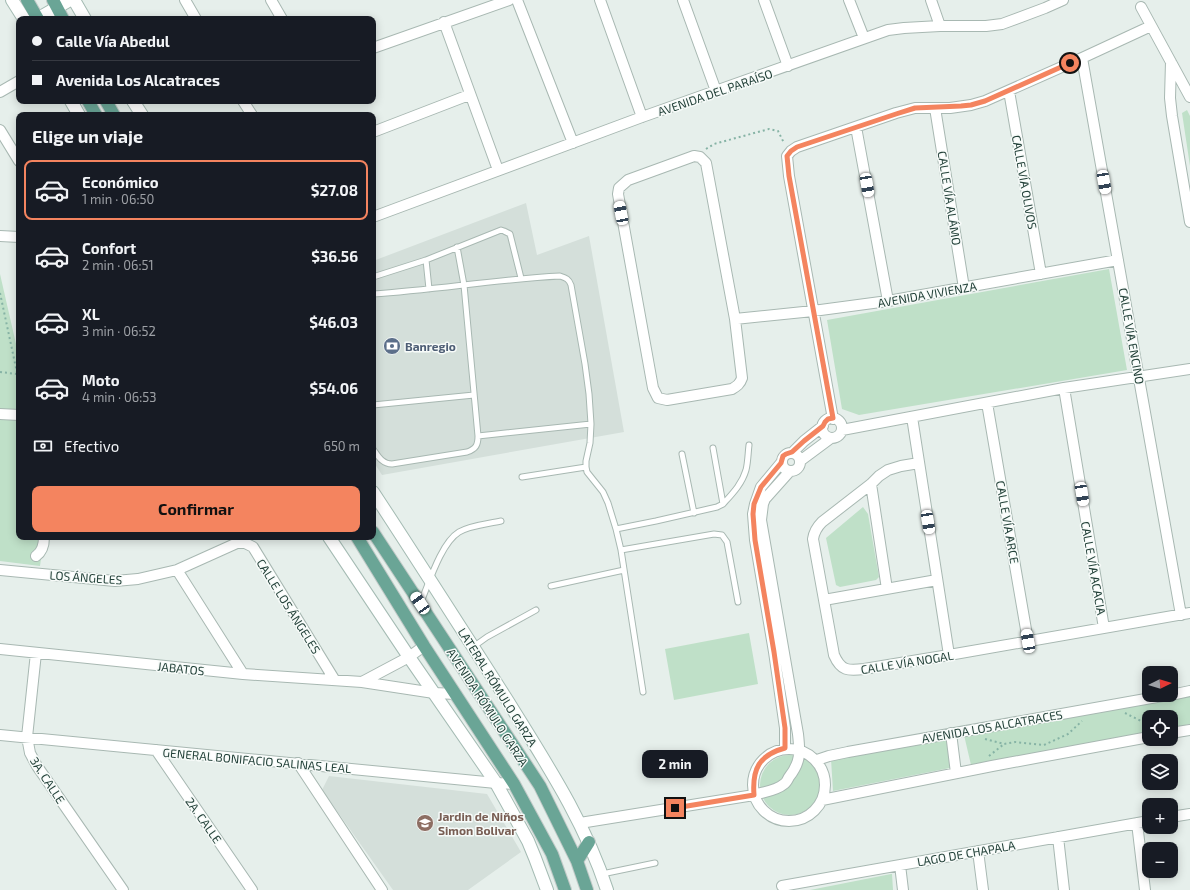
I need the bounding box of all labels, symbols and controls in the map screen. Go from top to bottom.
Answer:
text: Calle Vía Abedul [56,32,170,50]
route start [1061,54,1079,72]
street label: AVENIDA DEL PARAÍSO [656,66,774,118]
text: Avenida Los Alcatraces [56,71,220,89]
text: Elige un viaje [32,125,143,147]
street label: CALLE VÍA OLIVOS [1010,134,1040,230]
street label: CALLE VÍA ALÁMO [936,150,964,246]
car [1096,169,1112,195]
icon: car [34,172,70,208]
car [859,172,875,198]
text: Económico [82,173,159,191]
text: $27.08 [311,181,358,199]
text: 1 min · 06:50 [82,191,154,207]
car [613,200,629,226]
icon: car [34,238,70,274]
text: Confort [82,239,136,257]
text: $36.56 [311,247,358,265]
text: 2 min · 06:51 [82,257,154,273]
street label: AVENIDA VIVIENZA [876,278,978,310]
street label: CALLE VÍA ENCINO [1117,287,1147,385]
icon: car [34,304,70,340]
text: XL [82,305,100,323]
text: $46.03 [309,313,358,331]
text: 3 min · 06:52 [82,323,156,339]
bank icon: Banregio [382,336,402,356]
place label: Banregio [405,339,456,353]
icon: car [34,370,70,406]
text: Moto [82,371,120,389]
text: $54.06 [309,379,358,397]
text: 4 min · 06:53 [82,389,156,405]
icon: cash [32,435,54,457]
text: Efectivo [64,437,119,455]
text: 650 m [323,438,360,454]
street label: CALLE VÍA ARCE [994,479,1022,565]
car [1074,481,1090,507]
button: Confirmar [32,486,360,532]
car [920,509,936,535]
street label: CALLE VÍA ACACIA [1079,520,1109,616]
street label: CALLE LOS ÁNGELES [254,556,324,656]
street label: LOS ÁNGELES [49,567,123,587]
car [408,590,432,616]
street label: LATERAL RÓMULO GARZA [456,625,541,749]
car [1020,628,1036,654]
street label: AVENIDA RÓMULO GARZA [445,645,532,769]
street label: CALLE VÍA NOGAL [860,648,954,676]
street label: JABATOS [157,659,206,677]
north arrow [1142,666,1178,702]
map controls [1142,666,1178,878]
street label: AVENIDA LOS ALCATRACES [921,707,1064,745]
button: locate [1142,710,1178,746]
street label: GENERAL BONIFACIO SALINAS LEAL [162,745,352,775]
callout: 2 min [642,750,708,778]
street label: 3A. CALLE [28,754,68,806]
button: layers [1142,754,1178,790]
text: 2 min [658,756,692,772]
street label: 2A. CALLE [183,794,225,846]
button: + [1142,798,1178,834]
route end [666,799,684,817]
place label: Jardin de Niños Simon Bolivar [438,809,524,837]
school or university icon: Jardin de Niños Simon Bolivar [415,813,435,833]
street label: LAGO DE CHAPALA [916,837,1017,869]
button: − [1142,842,1178,878]

